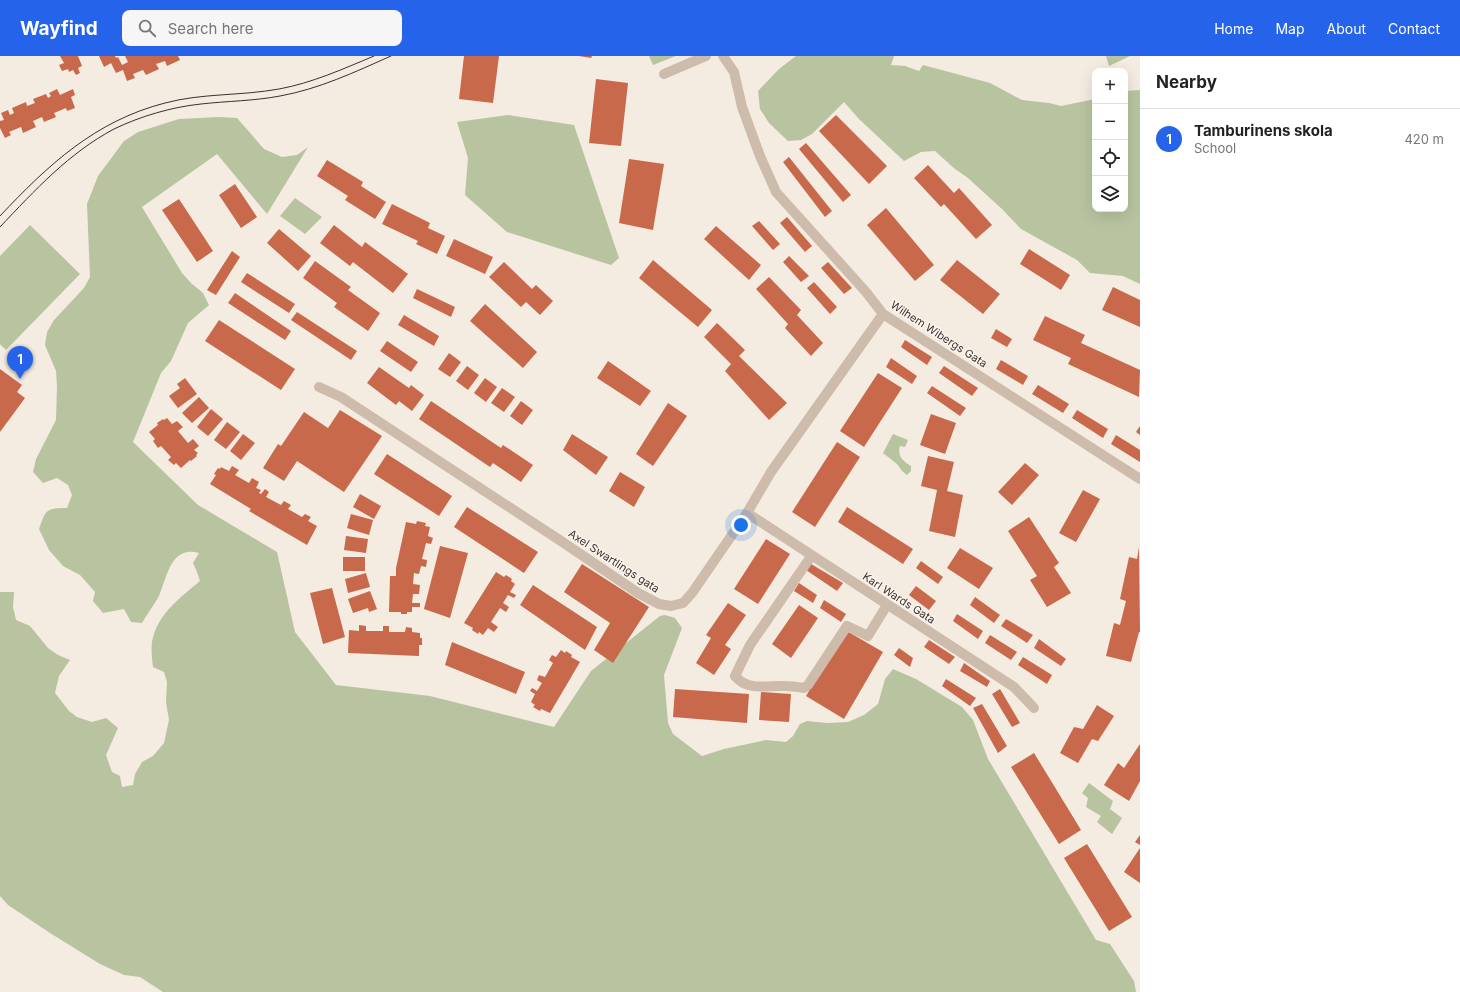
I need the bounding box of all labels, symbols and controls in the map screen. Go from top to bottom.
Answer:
search box [122,10,402,46]
text: Wayfind [20,17,98,40]
icon: search [136,17,158,39]
text: Search here [168,19,253,38]
text: Home [1214,20,1253,37]
text: Map [1275,20,1305,37]
text: About [1327,20,1366,37]
text: Contact [1388,20,1440,37]
map controls [1092,68,1128,212]
button: + [1092,68,1128,104]
text: Nearby [1156,72,1217,92]
button: − [1092,104,1128,140]
text: Tamburinens skola [1194,121,1333,140]
text: 1 [1166,131,1172,147]
text: 420 m [1404,131,1444,147]
button: locate [1092,140,1128,176]
text: School [1194,140,1236,156]
button: layers [1092,176,1128,212]
street label: Wilhem Wibergs Gata [888,298,990,370]
pin: 1 [7,346,33,379]
your location [731,515,751,535]
street label: Axel Swartlings gata [566,526,662,596]
street label: Karl Wards Gata [860,569,938,627]

